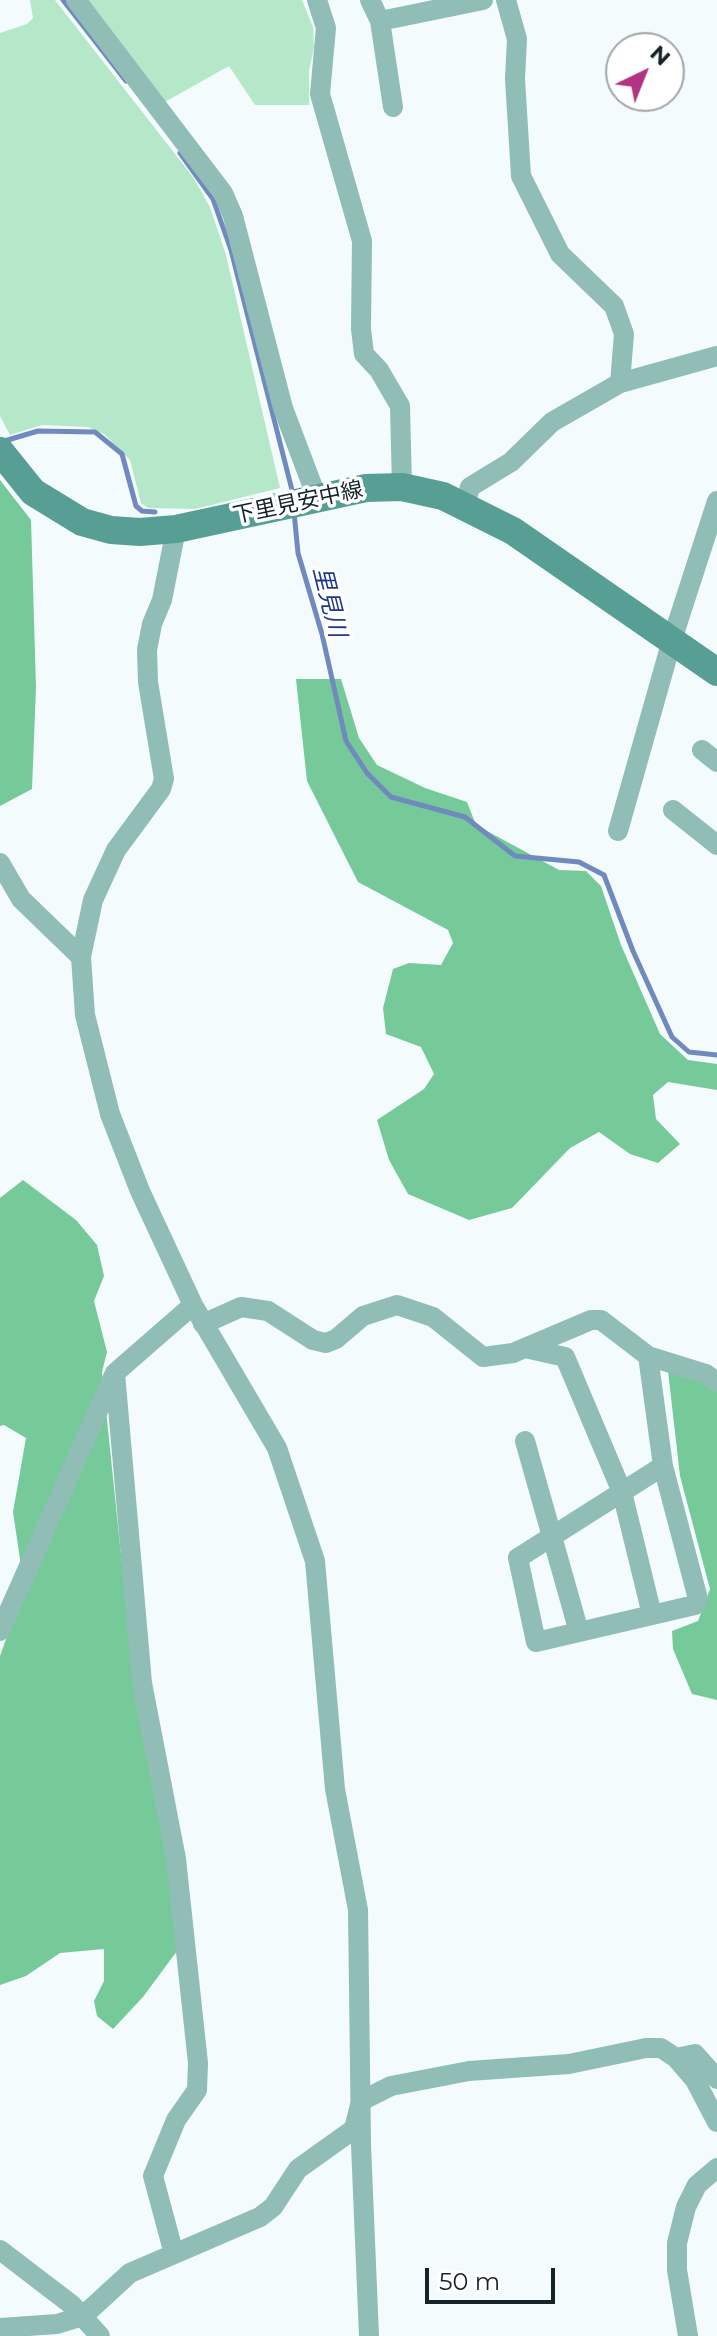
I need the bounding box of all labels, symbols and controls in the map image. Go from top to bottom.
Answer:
north arrow [605,32,685,112]
text: N [645,40,676,71]
street label: 下里見安中線 [231,476,365,530]
water label: 里見川 [306,564,352,640]
scale bar [429,2252,559,2302]
text: 50 m [439,2267,500,2296]

